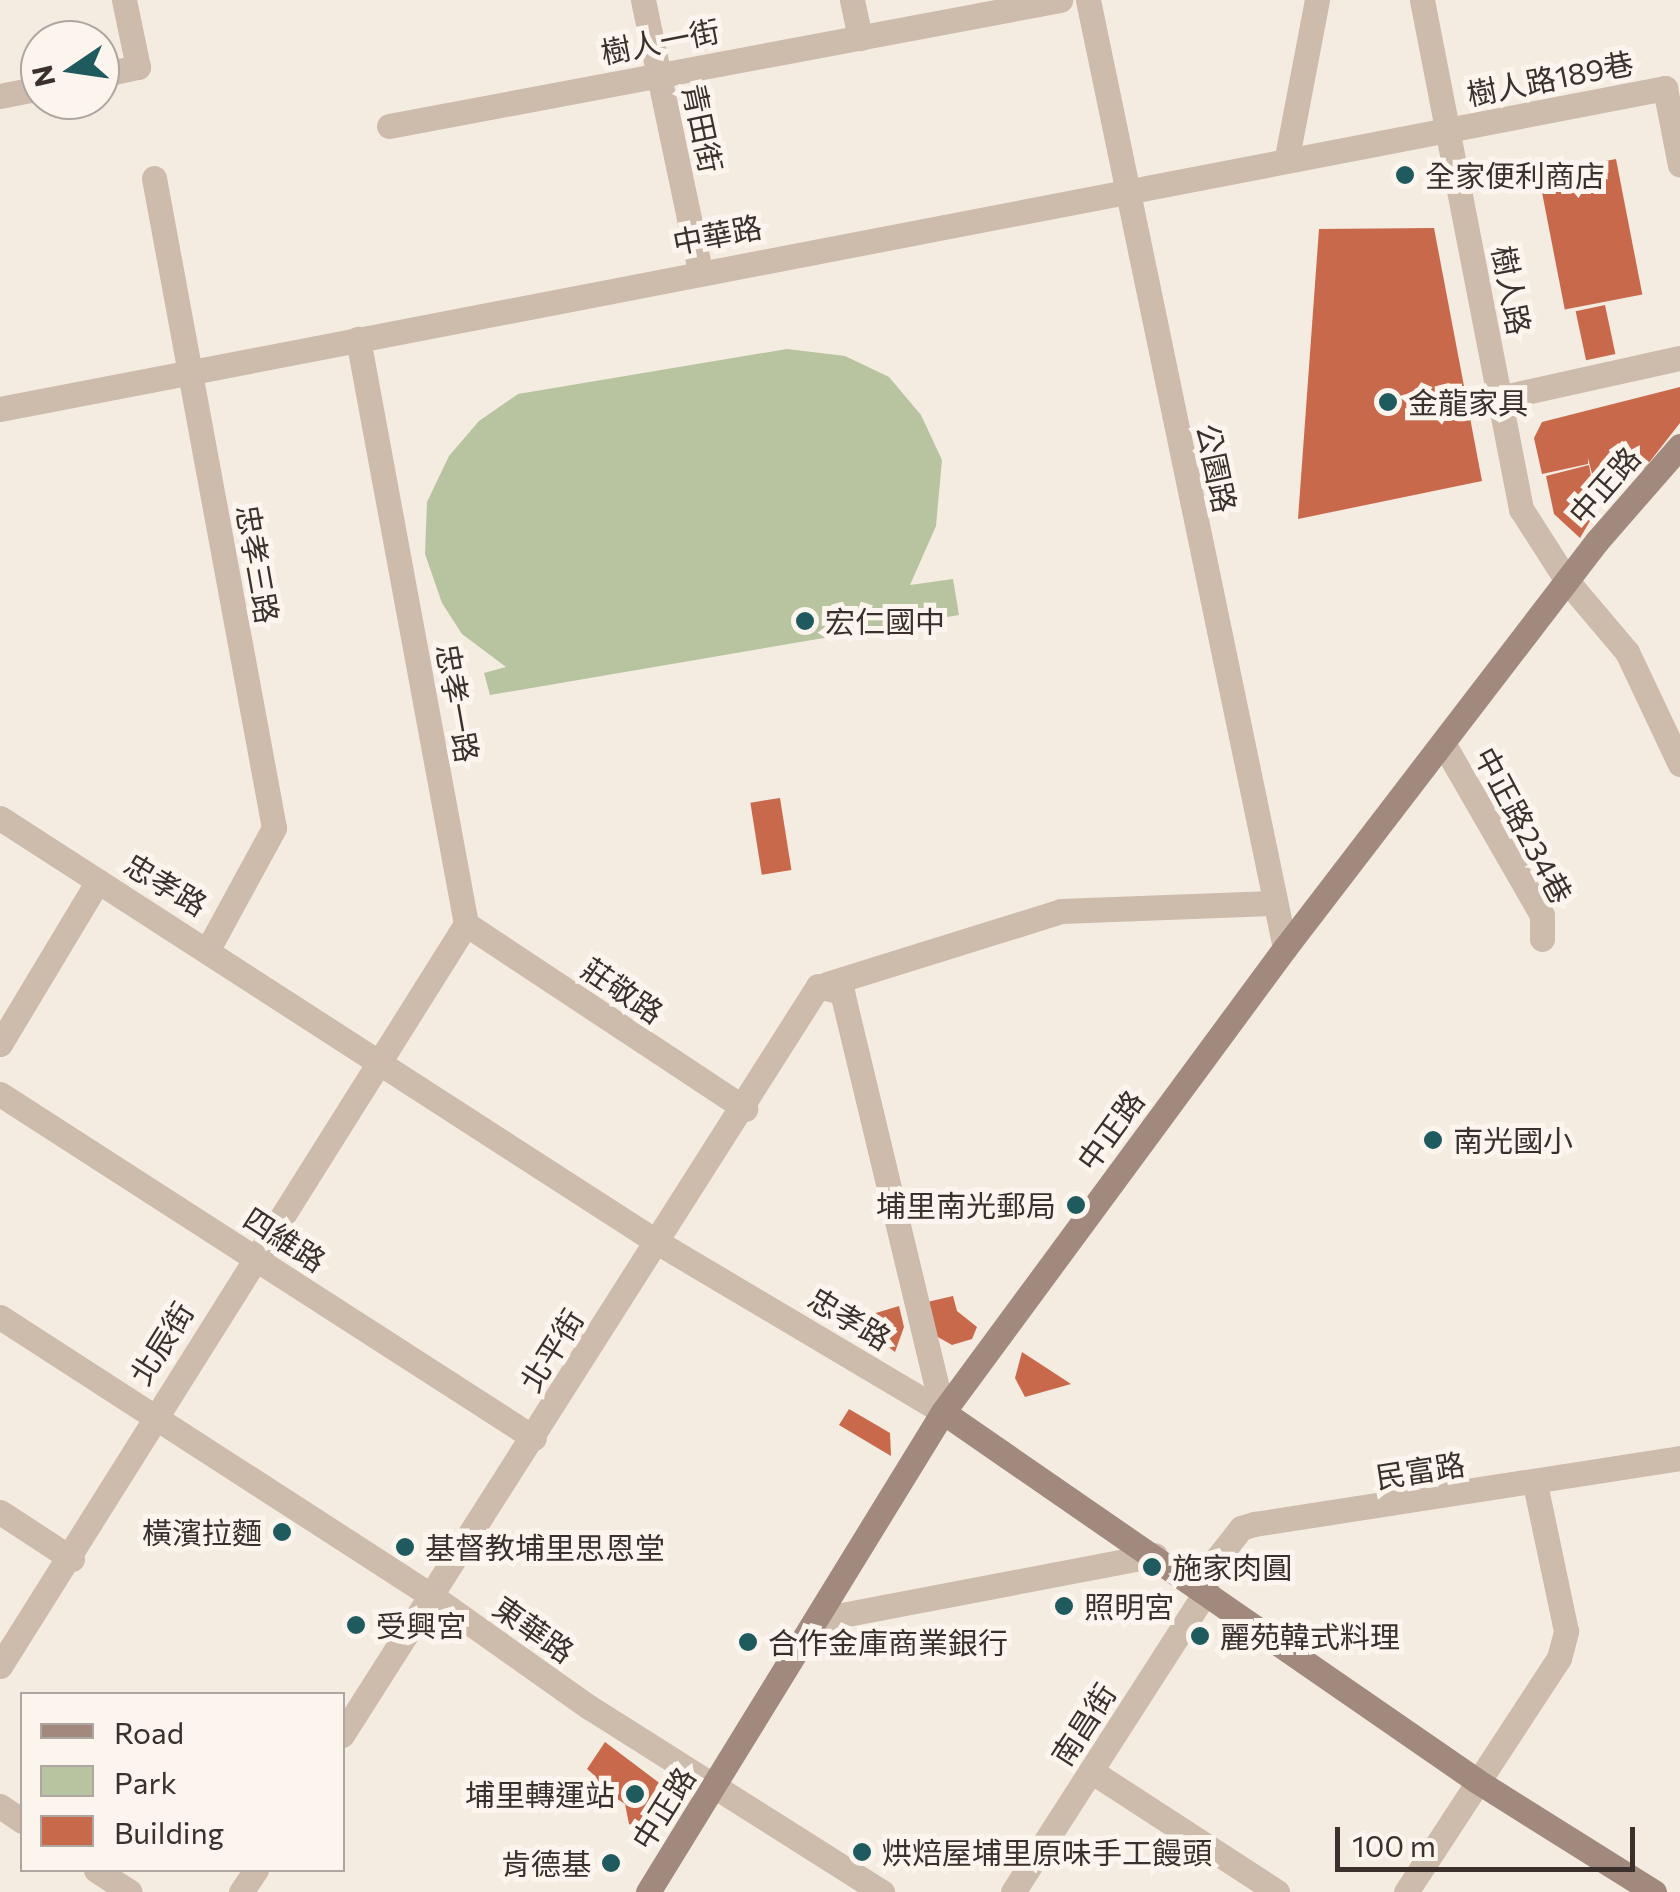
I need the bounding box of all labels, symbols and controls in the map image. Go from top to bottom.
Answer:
street label: 樹人一街 [598,12,722,70]
north arrow [20,20,120,120]
street label: 樹人路189巷 [1463,44,1637,112]
text: N [24,62,62,90]
street label: 青田街 [676,80,730,176]
place label: 全家便利商店 [1425,157,1605,193]
marker: 全家便利商店 [1394,164,1416,186]
street label: 中華路 [669,208,765,260]
street label: 樹人路 [1486,242,1538,338]
place label: 金龍家具 [1408,384,1528,420]
marker: 金龍家具 [1377,391,1399,413]
street label: 公園路 [1190,420,1244,516]
street label: 中正路 [1561,439,1647,531]
street label: 忠孝三路 [230,502,286,626]
place label: 宏仁國中 [825,603,945,639]
marker: 宏仁國中 [794,610,816,632]
street label: 忠孝一路 [430,641,486,765]
street label: 中正路234巷 [1468,741,1580,909]
street label: 忠孝路 [118,845,214,923]
street label: 莊敬路 [576,950,670,1030]
street label: 中正路 [1069,1083,1151,1177]
place label: 南光國小 [1453,1122,1573,1158]
marker: 南光國小 [1422,1129,1444,1151]
place label: 埔里南光郵局 [876,1187,1056,1223]
marker: 埔里南光郵局 [1065,1194,1087,1216]
street label: 四維路 [237,1199,333,1279]
street label: 忠孝路 [802,1279,898,1357]
street label: 北辰街 [122,1295,200,1391]
street label: 北平街 [512,1302,590,1398]
street label: 民富路 [1373,1445,1467,1495]
place label: 橫濱拉麵 [142,1514,262,1550]
marker: 橫濱拉麵 [271,1521,293,1543]
place label: 基督教埔里思恩堂 [425,1529,665,1565]
marker: 基督教埔里思恩堂 [394,1536,416,1558]
place label: 施家肉圓 [1172,1549,1292,1585]
marker: 施家肉圓 [1141,1556,1163,1578]
street label: 東華路 [487,1588,581,1670]
place label: 照明宮 [1084,1588,1174,1624]
marker: 照明宮 [1053,1595,1075,1617]
place label: 受興宮 [376,1607,466,1643]
marker: 受興宮 [345,1614,367,1636]
place label: 麗苑韓式料理 [1220,1618,1400,1654]
place label: 合作金庫商業銀行 [768,1624,1008,1660]
marker: 麗苑韓式料理 [1189,1625,1211,1647]
marker: 合作金庫商業銀行 [737,1631,759,1653]
street label: 南昌街 [1043,1676,1123,1772]
legend [20,1692,345,1872]
text: Road [114,1713,184,1750]
street label: 中正路 [624,1760,702,1856]
text: Park [114,1763,177,1800]
place label: 埔里轉運站 [465,1776,615,1812]
marker: 埔里轉運站 [624,1783,646,1805]
scale bar [1340,1807,1640,1869]
text: Building [114,1813,224,1850]
text: 100 m [1352,1826,1436,1863]
place label: 烘焙屋埔里原味手工饅頭 [882,1834,1212,1870]
marker: 烘焙屋埔里原味手工饅頭 [851,1841,873,1863]
place label: 肯德基 [501,1845,591,1881]
marker: 肯德基 [600,1852,622,1874]

